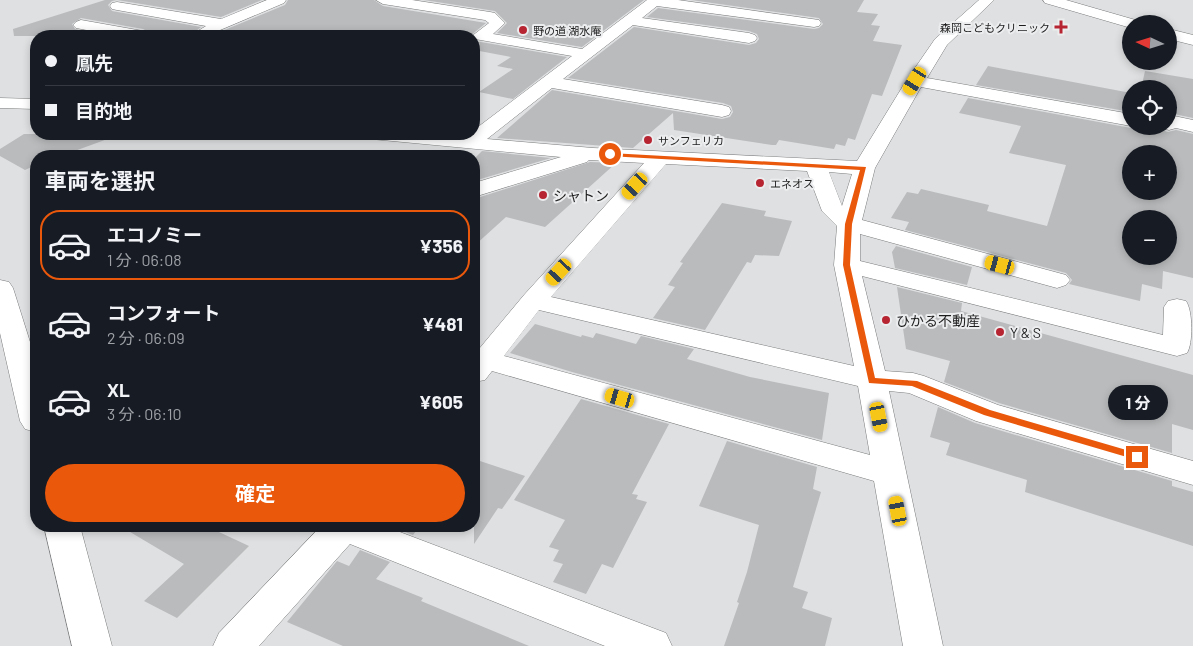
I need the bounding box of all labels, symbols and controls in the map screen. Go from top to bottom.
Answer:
north arrow [1122,15,1178,70]
map controls [1122,15,1177,265]
marker: 森岡こどもクリニック [1054,20,1068,34]
place label: 森岡こどもクリニック [940,21,1050,34]
marker: 野の道 湖水庵 [517,24,529,36]
place label: 野の道 湖水庵 [533,24,601,37]
text: 鳳先 [75,51,113,74]
car [900,64,929,98]
button: locate [1122,80,1177,135]
text: 目的地 [75,99,132,122]
marker: サンフェリカ [642,134,654,146]
place label: サンフェリカ [658,134,724,147]
route start [599,143,621,165]
button: + [1122,145,1177,200]
text: 車両を選択 [45,167,155,193]
car [619,170,650,202]
marker: エネオス [754,177,766,189]
place label: エネオス [770,177,814,190]
place label: シャトン [553,187,609,204]
marker: シャトン [537,189,549,201]
button: − [1122,210,1177,265]
icon: car [47,223,92,268]
text: エコノミー [107,223,202,246]
text: ¥356 [419,234,463,257]
text: 1 分 · 06:08 [107,250,182,269]
car [983,254,1016,276]
car [543,256,574,288]
icon: car [47,301,92,346]
text: コンフォート [107,301,220,324]
text: ¥481 [422,312,463,335]
place label: ひかる不動産 [896,312,980,329]
marker: ひかる不動産 [880,314,892,326]
place label: Y & S [1010,324,1041,341]
marker: Y & S [994,326,1006,338]
text: 2 分 · 06:09 [107,328,185,347]
text: XL [107,378,130,401]
icon: car [47,379,92,424]
callout: 1 分 [1107,384,1167,420]
car [603,387,636,409]
text: ¥605 [419,390,463,413]
text: 1 分 [1126,393,1150,412]
car [868,401,889,433]
text: 3 分 · 06:10 [107,404,182,423]
route end [1126,446,1148,468]
button: 確定 [45,464,465,522]
car [887,495,908,527]

